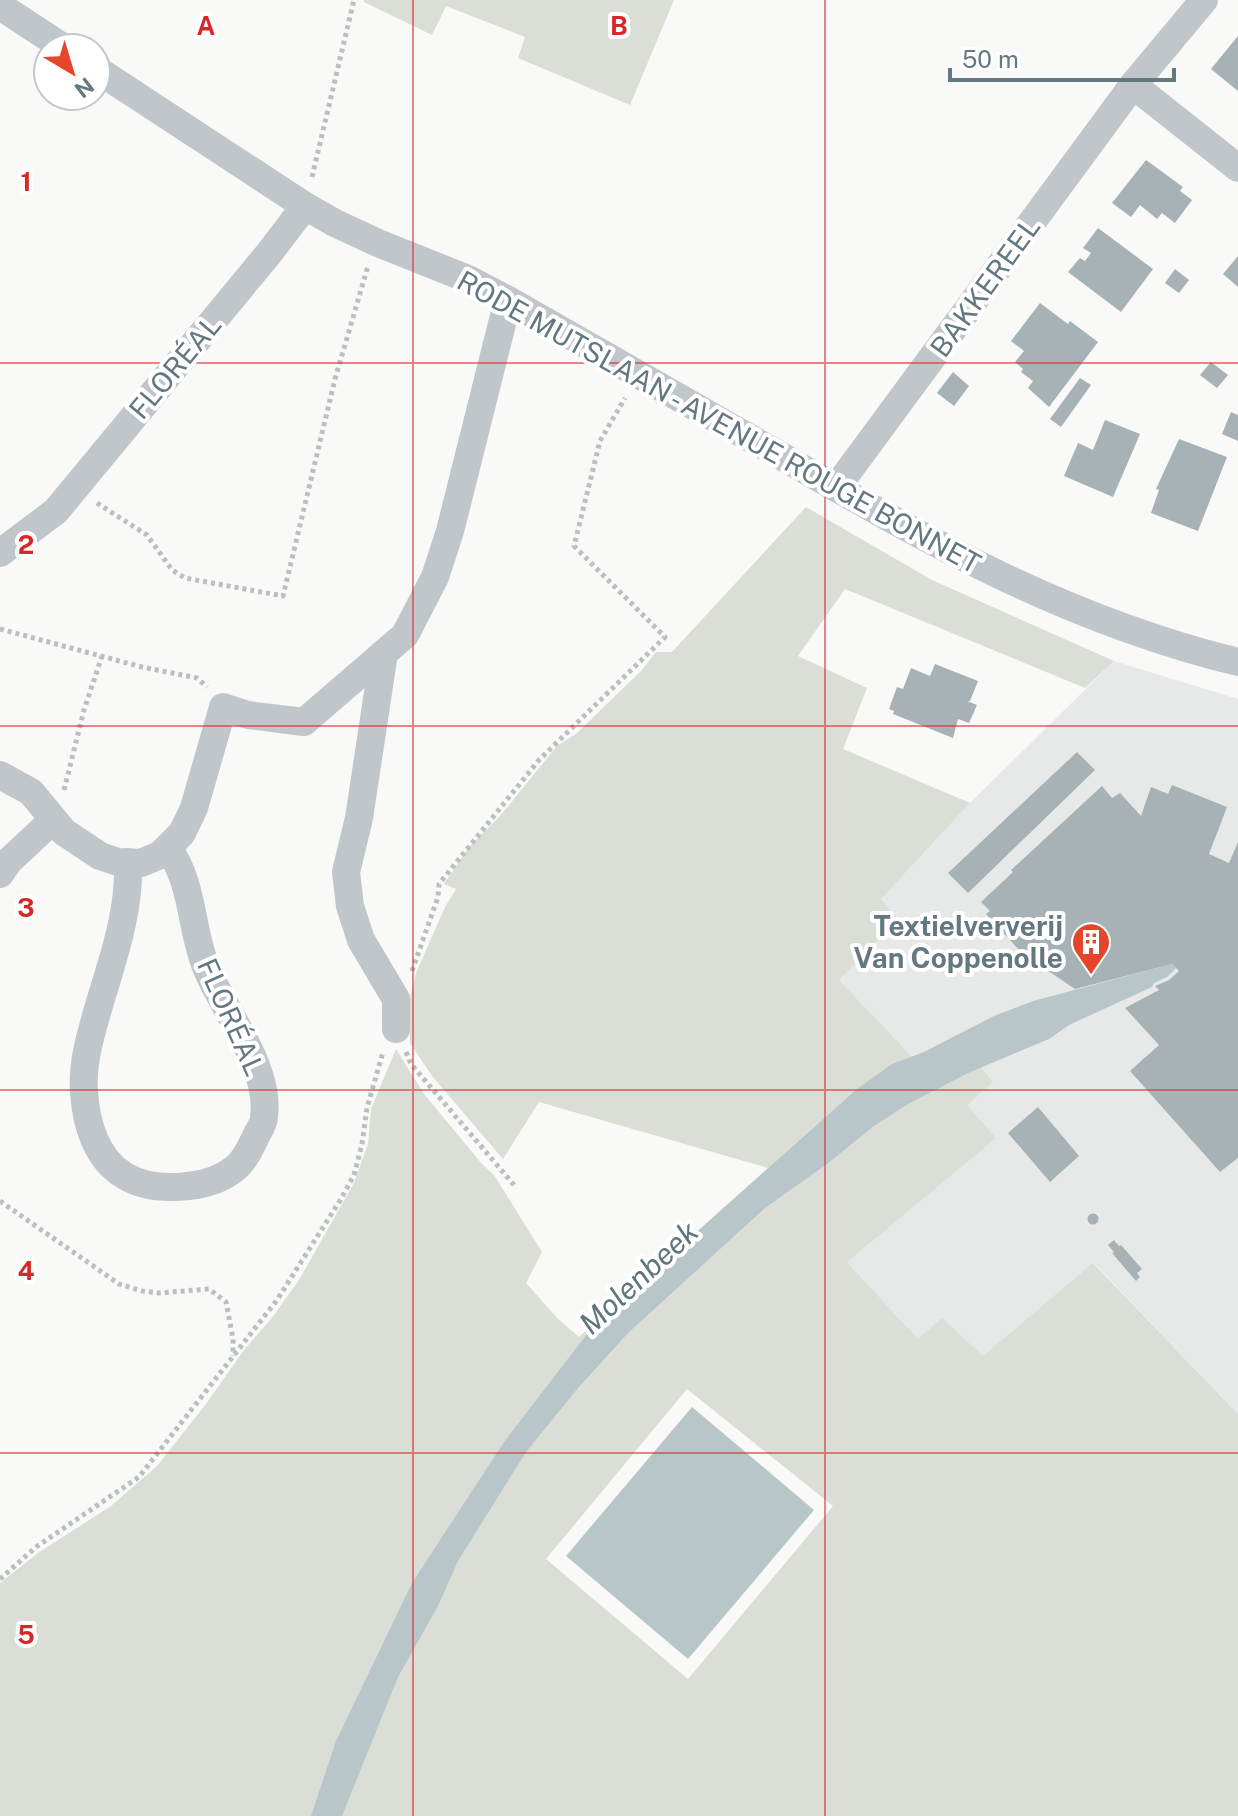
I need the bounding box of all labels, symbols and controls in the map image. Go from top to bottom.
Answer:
text: A [197,10,216,41]
text: B [610,10,628,41]
north arrow [32,32,112,112]
scale bar [950,32,1174,82]
text: 50 m [962,45,1019,73]
text: N [70,72,99,103]
text: 1 [20,166,32,197]
street label: BAKKEREEL [923,210,1046,363]
street label: RODE MUTSLAAN - AVENUE ROUGE BONNET [452,263,987,580]
street label: FLORÉAL [122,308,227,425]
text: 2 [18,529,34,560]
text: 3 [17,892,35,923]
place label: Textielververij Van Coppenolle [854,909,1063,974]
building icon: Textielververij Van Coppenolle [1070,921,1112,976]
street label: FLORÉAL [191,953,272,1081]
water label: Molenbeek [572,1213,706,1341]
text: 4 [17,1255,35,1286]
text: 5 [17,1619,35,1650]

